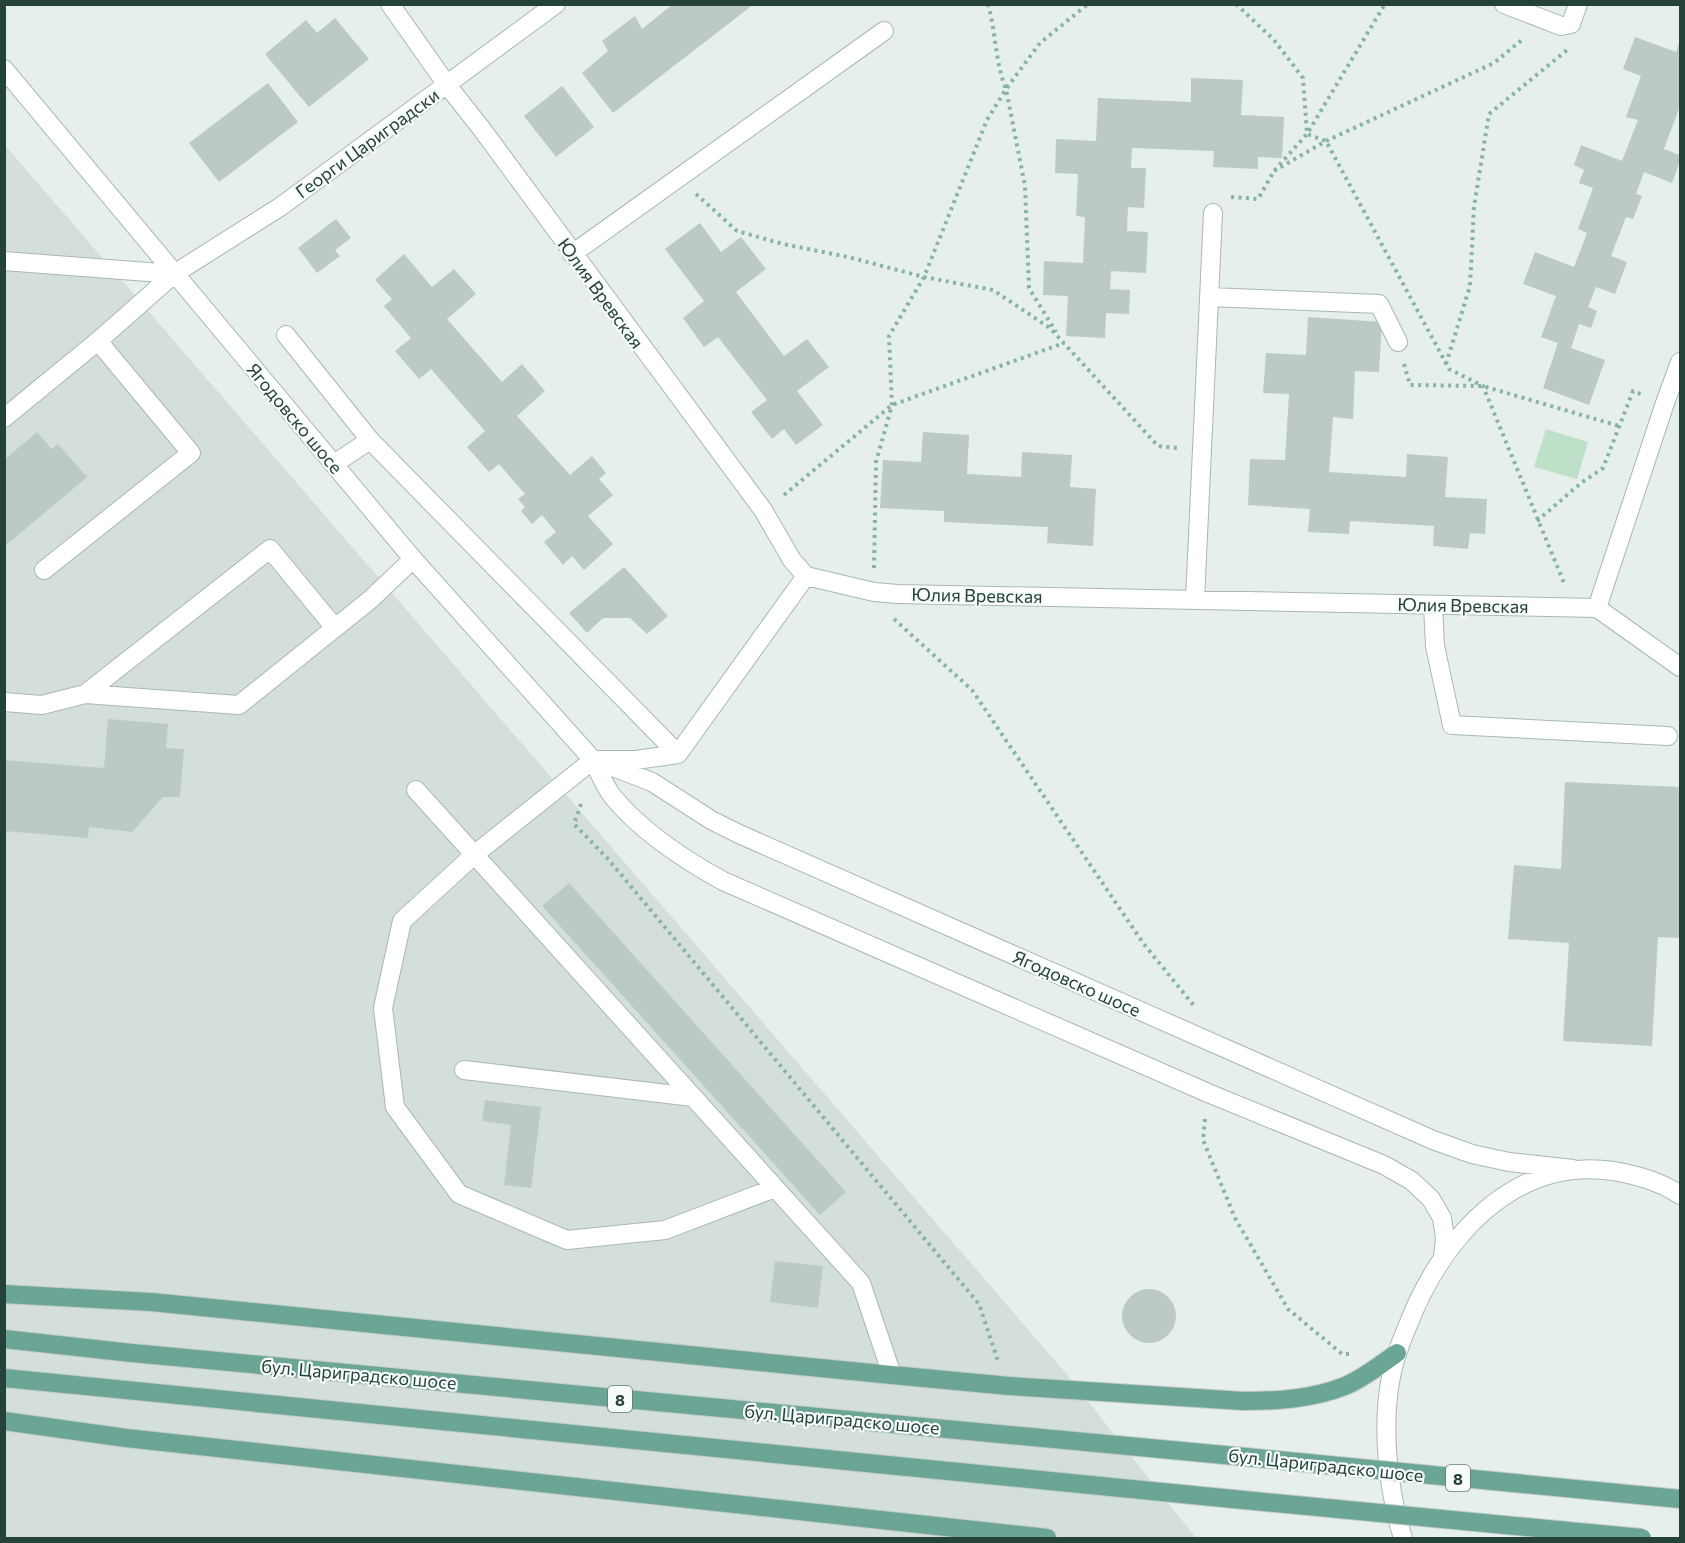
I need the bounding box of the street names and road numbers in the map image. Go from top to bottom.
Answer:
street label: Георги Цариградски [291,83,443,203]
street label: Юлия Вревская [553,233,649,353]
street label: Ягодовско шосе [242,358,348,478]
street label: Юлия Вревская [911,583,1043,607]
street label: Юлия Вревская [1397,593,1529,617]
street label: Ягодовско шосе [1010,945,1144,1021]
street label: бул. Цариградско шосе [260,1354,458,1394]
road number: 8 [608,1386,632,1412]
street label: бул. Цариградско шосе [743,1399,941,1439]
street label: бул. Цариградско шосе [1227,1444,1425,1486]
road number: 8 [1446,1465,1470,1491]

